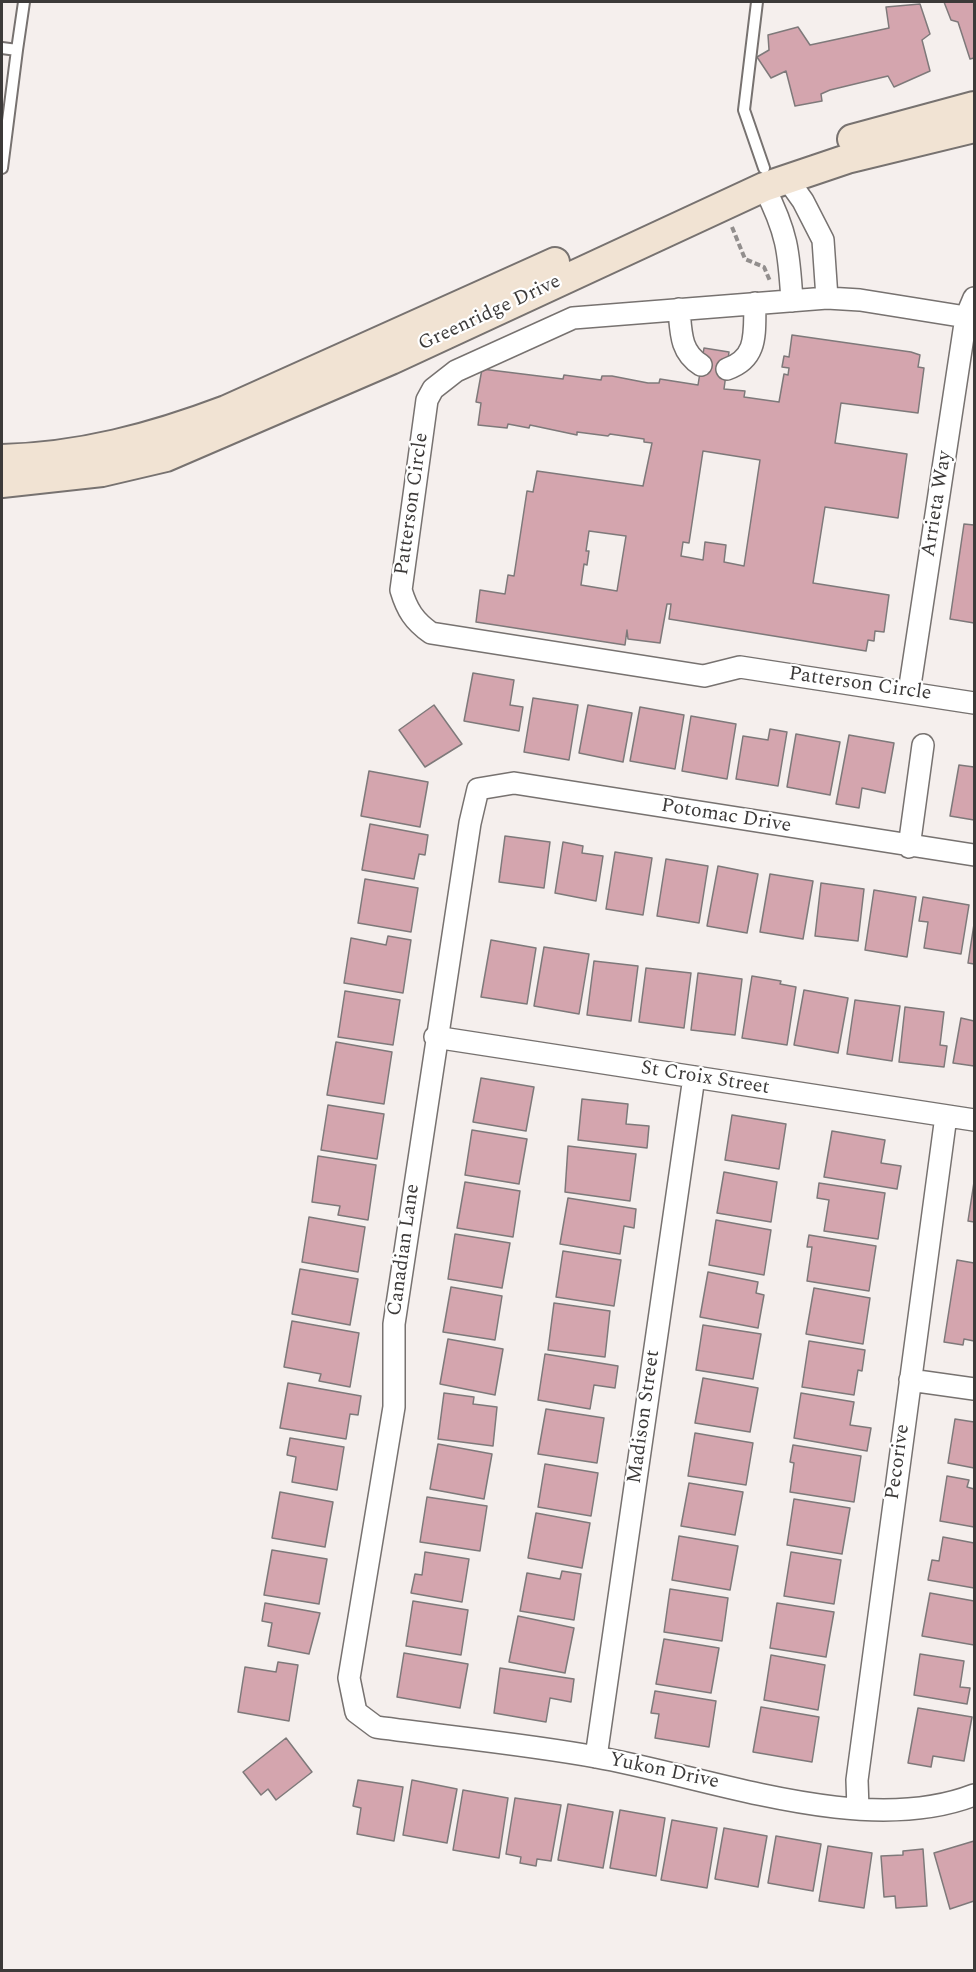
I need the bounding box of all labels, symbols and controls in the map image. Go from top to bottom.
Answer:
street label: Greenridge Drive [415,271,565,357]
street label: Patterson Circle [391,431,435,577]
street label: Arrieta Way [918,449,958,559]
street label: Patterson Circle [787,663,933,707]
street label: Potomac Drive [659,795,793,839]
street label: St Croix Street [639,1057,771,1101]
street label: Canadian Lane [384,1182,426,1318]
street label: Madison Street [624,1349,666,1485]
street label: Pecorive [882,1423,916,1501]
street label: Yukon Drive [607,1749,721,1795]

